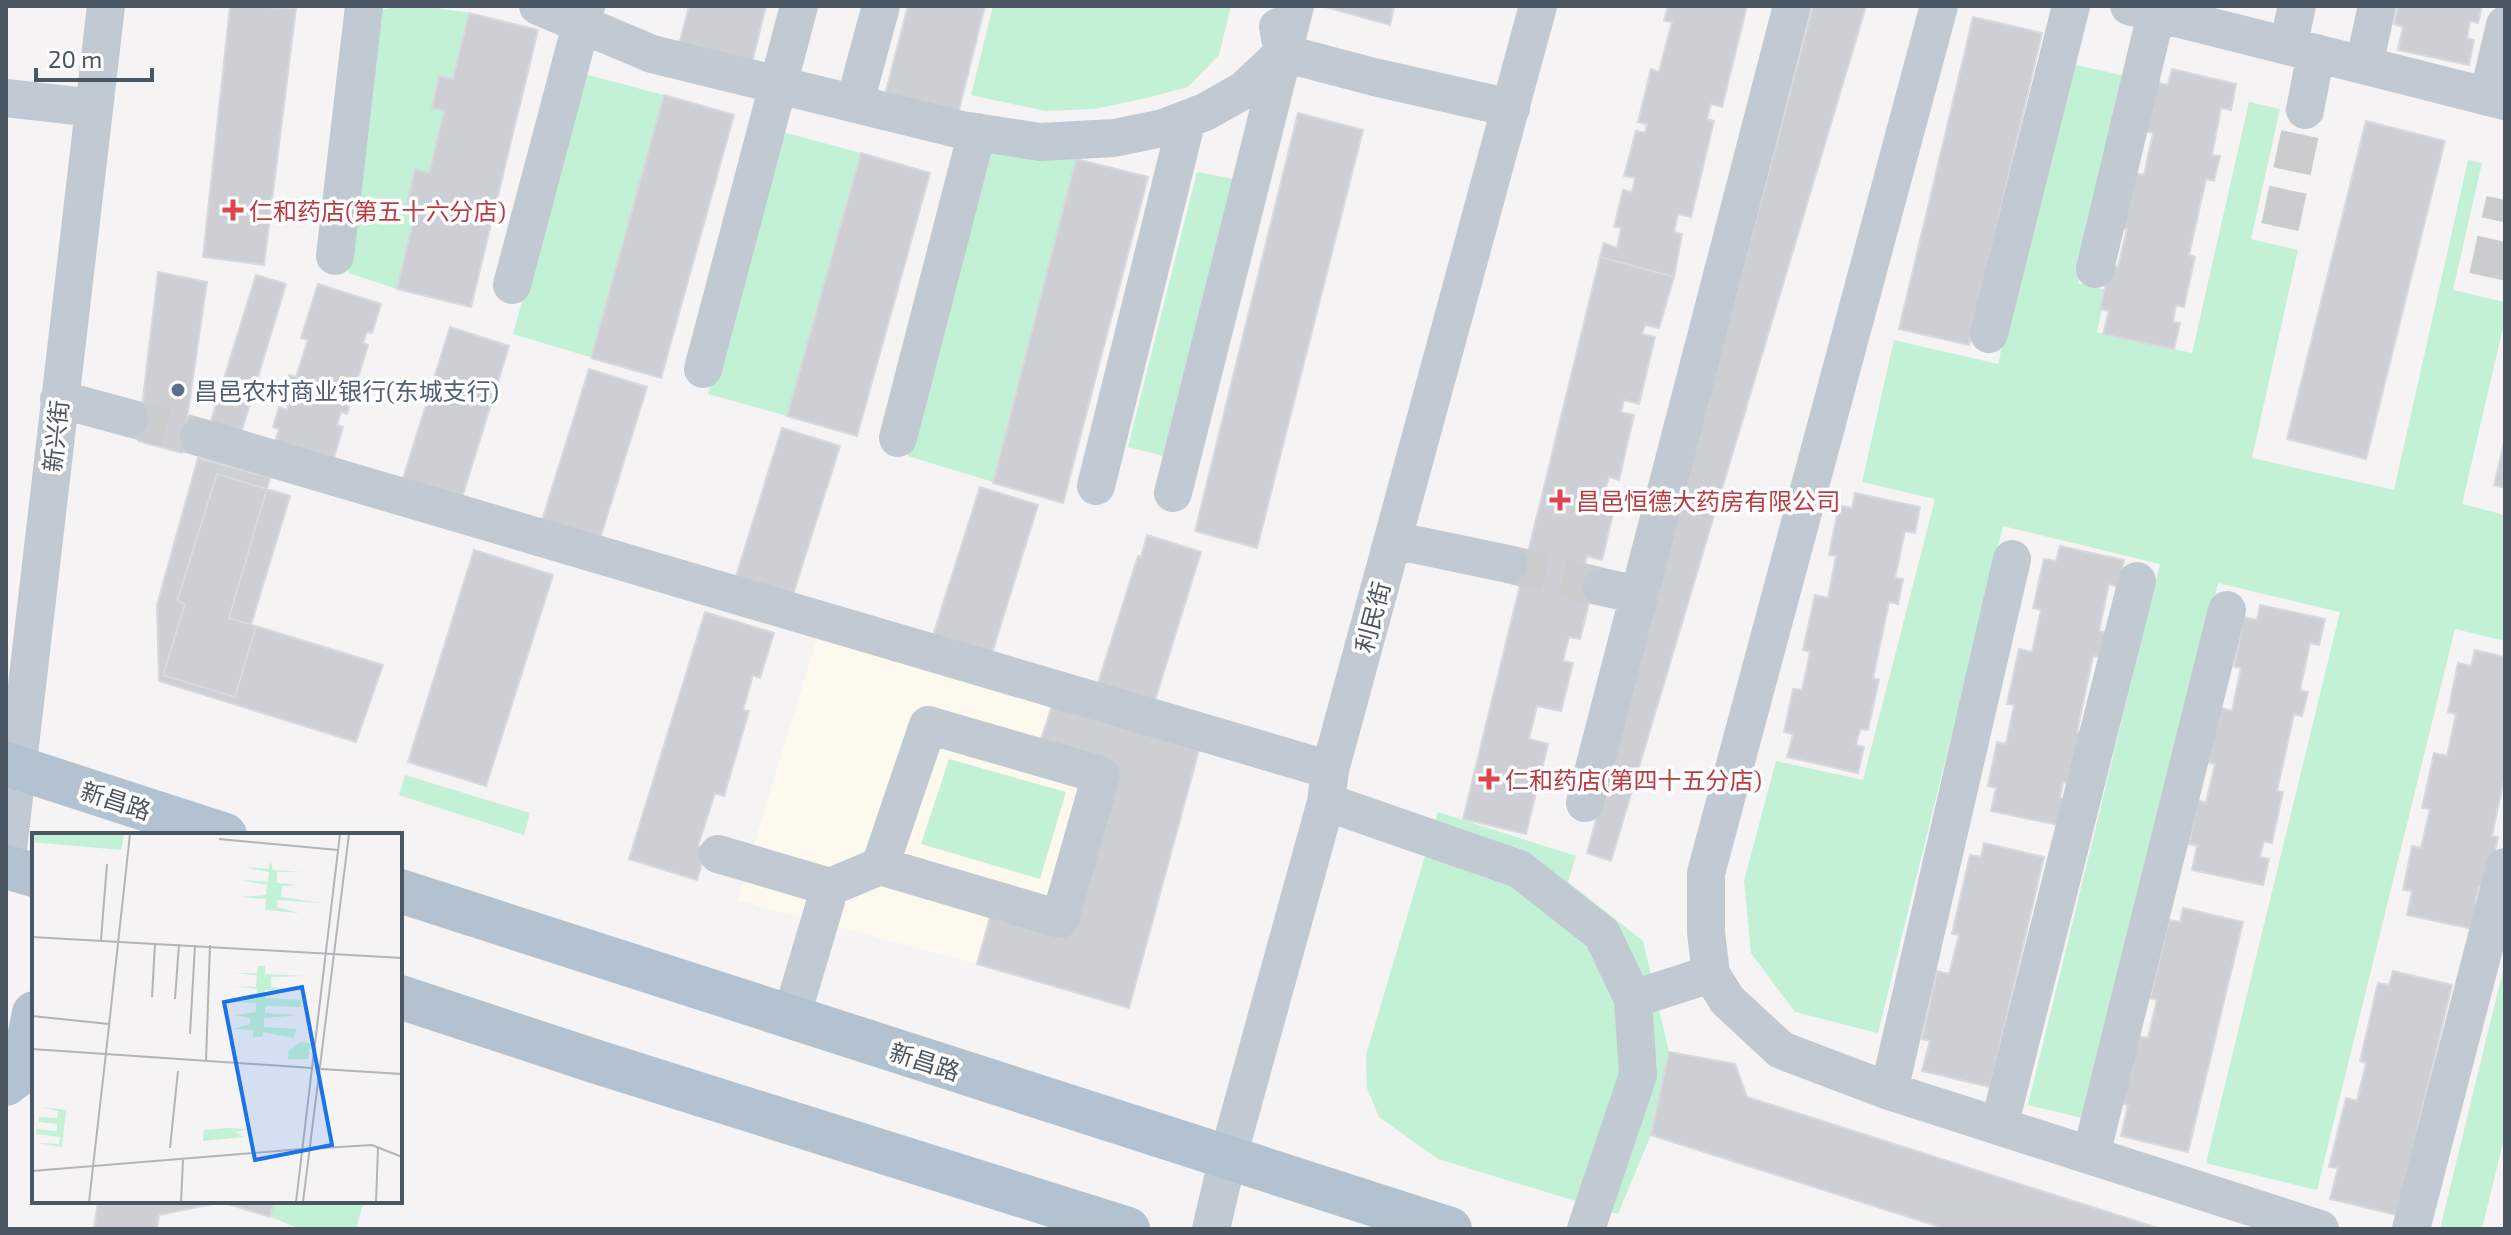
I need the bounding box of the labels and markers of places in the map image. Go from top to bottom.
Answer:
place label: 仁和药店(第五十六分店) [249,196,506,225]
marker: 仁和药店(第五十六分店) [224,201,242,219]
place label: 昌邑农村商业银行(东城支行) [194,376,499,405]
marker: 昌邑农村商业银行(东城支行) [169,381,187,399]
place label: 昌邑恒德大药房有限公司 [1576,486,1840,515]
marker: 昌邑恒德大药房有限公司 [1551,491,1569,509]
place label: 仁和药店(第四十五分店) [1505,765,1762,794]
marker: 仁和药店(第四十五分店) [1480,770,1498,788]

